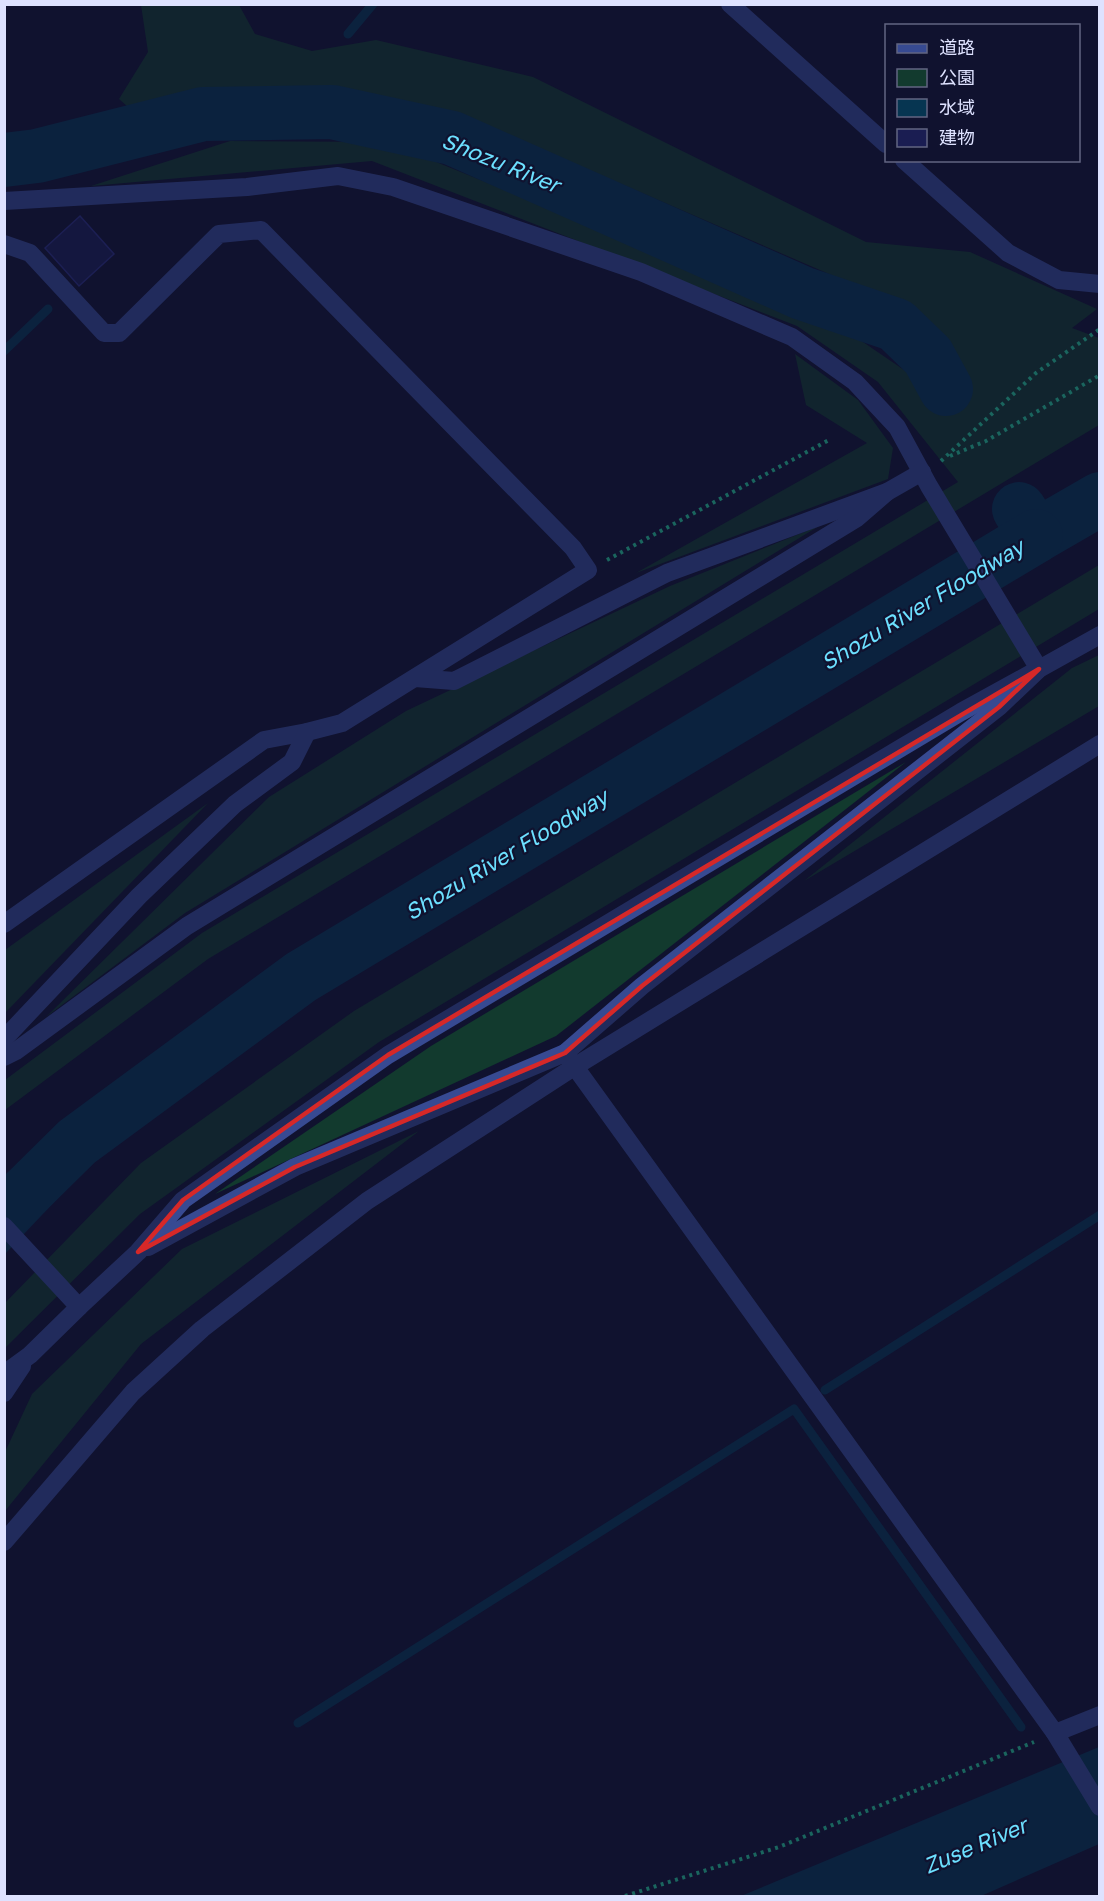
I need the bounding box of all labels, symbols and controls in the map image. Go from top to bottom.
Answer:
legend [885,24,1080,162]
text: 道路 [939,36,975,58]
text: 公園 [939,66,975,88]
text: 水域 [939,96,975,118]
water label: Shozu River [438,126,567,199]
text: 建物 [939,126,975,148]
water label: Shozu River Floodway [816,531,1031,675]
water label: Shozu River Floodway [400,781,615,925]
water label: Zuse River [919,1810,1034,1879]

